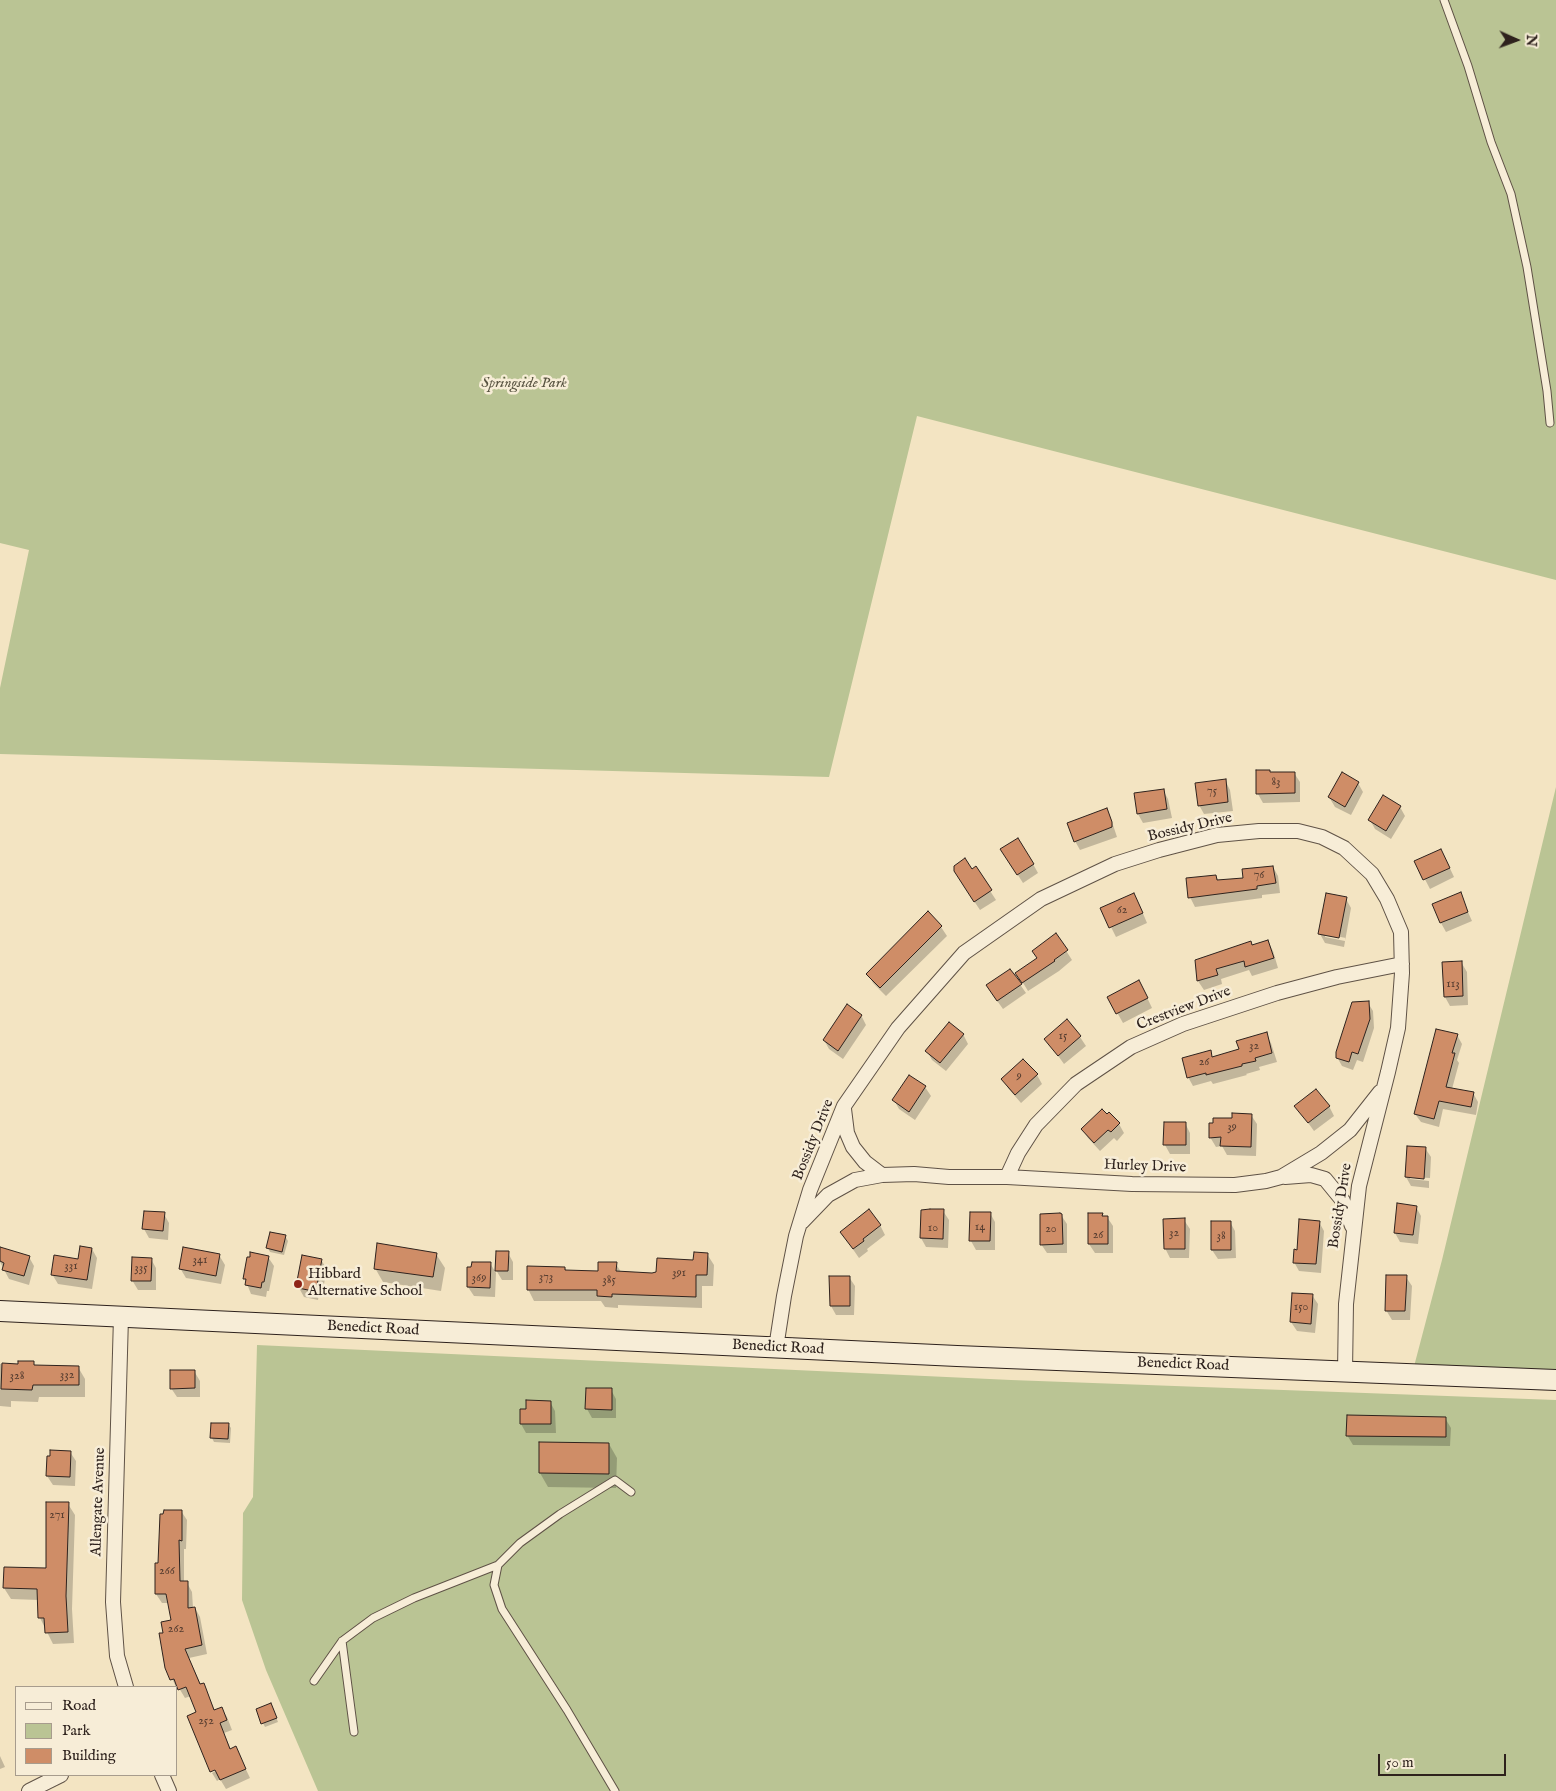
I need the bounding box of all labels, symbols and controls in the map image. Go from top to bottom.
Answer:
north arrow [1491,15,1541,65]
text: N [1522,34,1540,47]
park label: Springside Park [481,375,567,393]
house number: 83 [1271,776,1281,790]
house number: 75 [1207,785,1217,799]
street label: Bossidy Drive [1146,810,1234,846]
house number: 76 [1254,869,1264,883]
house number: 62 [1117,904,1127,918]
house number: 113 [1446,978,1460,992]
street label: Crestview Drive [1135,983,1233,1035]
house number: 15 [1059,1030,1067,1044]
house number: 32 [1249,1040,1259,1054]
house number: 26 [1199,1056,1209,1070]
house number: 9 [1016,1070,1022,1084]
street label: Bossidy Drive [790,1097,838,1183]
house number: 39 [1227,1121,1237,1135]
street label: Hurley Drive [1103,1157,1187,1177]
street label: Bossidy Drive [1325,1162,1357,1250]
house number: 14 [975,1221,985,1235]
house number: 10 [928,1222,938,1236]
house number: 20 [1045,1223,1057,1237]
house number: 32 [1169,1227,1179,1241]
house number: 26 [1093,1229,1103,1243]
house number: 38 [1216,1230,1226,1244]
house number: 341 [193,1254,207,1268]
house number: 331 [64,1260,78,1274]
house number: 335 [134,1262,148,1276]
place label: Hibbard Alternative School [308,1266,422,1301]
house number: 391 [672,1267,686,1281]
house number: 373 [539,1271,553,1285]
house number: 369 [472,1272,486,1286]
house number: 385 [602,1274,616,1288]
marker: Hibbard Alternative School [292,1278,304,1290]
house number: 150 [1294,1301,1308,1315]
street label: Benedict Road [326,1318,420,1340]
street label: Benedict Road [731,1337,825,1359]
street label: Benedict Road [1137,1354,1229,1376]
house number: 332 [60,1369,74,1383]
house number: 328 [10,1370,24,1384]
street label: Allengate Avenue [88,1447,110,1557]
house number: 271 [49,1509,65,1523]
house number: 266 [159,1565,175,1579]
house number: 262 [168,1623,184,1637]
legend [15,1686,178,1776]
text: Road [62,1696,96,1715]
house number: 252 [198,1715,214,1729]
text: Park [62,1721,91,1740]
scale bar [1381,1744,1508,1776]
text: Building [62,1746,116,1765]
text: 50 m [1386,1753,1414,1772]

